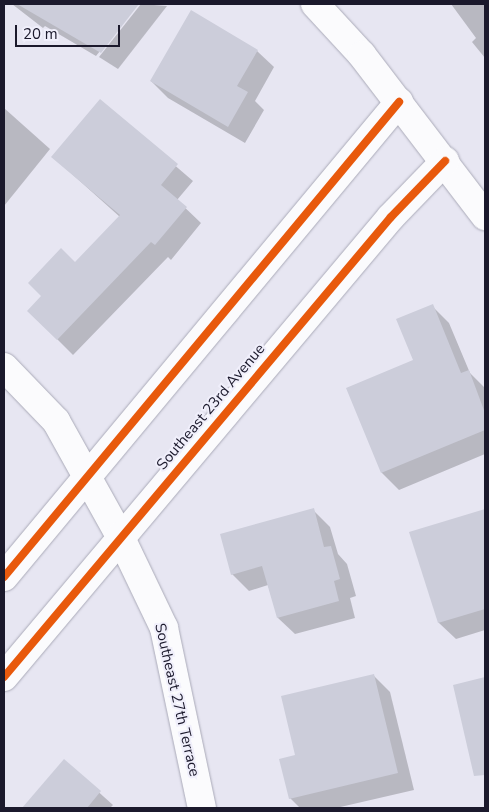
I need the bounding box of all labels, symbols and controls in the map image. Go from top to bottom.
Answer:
scale bar [18,15,122,47]
text: 20 m [23,24,58,44]
street label: Southeast 23rd Avenue [153,340,269,474]
street label: Southeast 27th Terrace [151,622,203,778]

